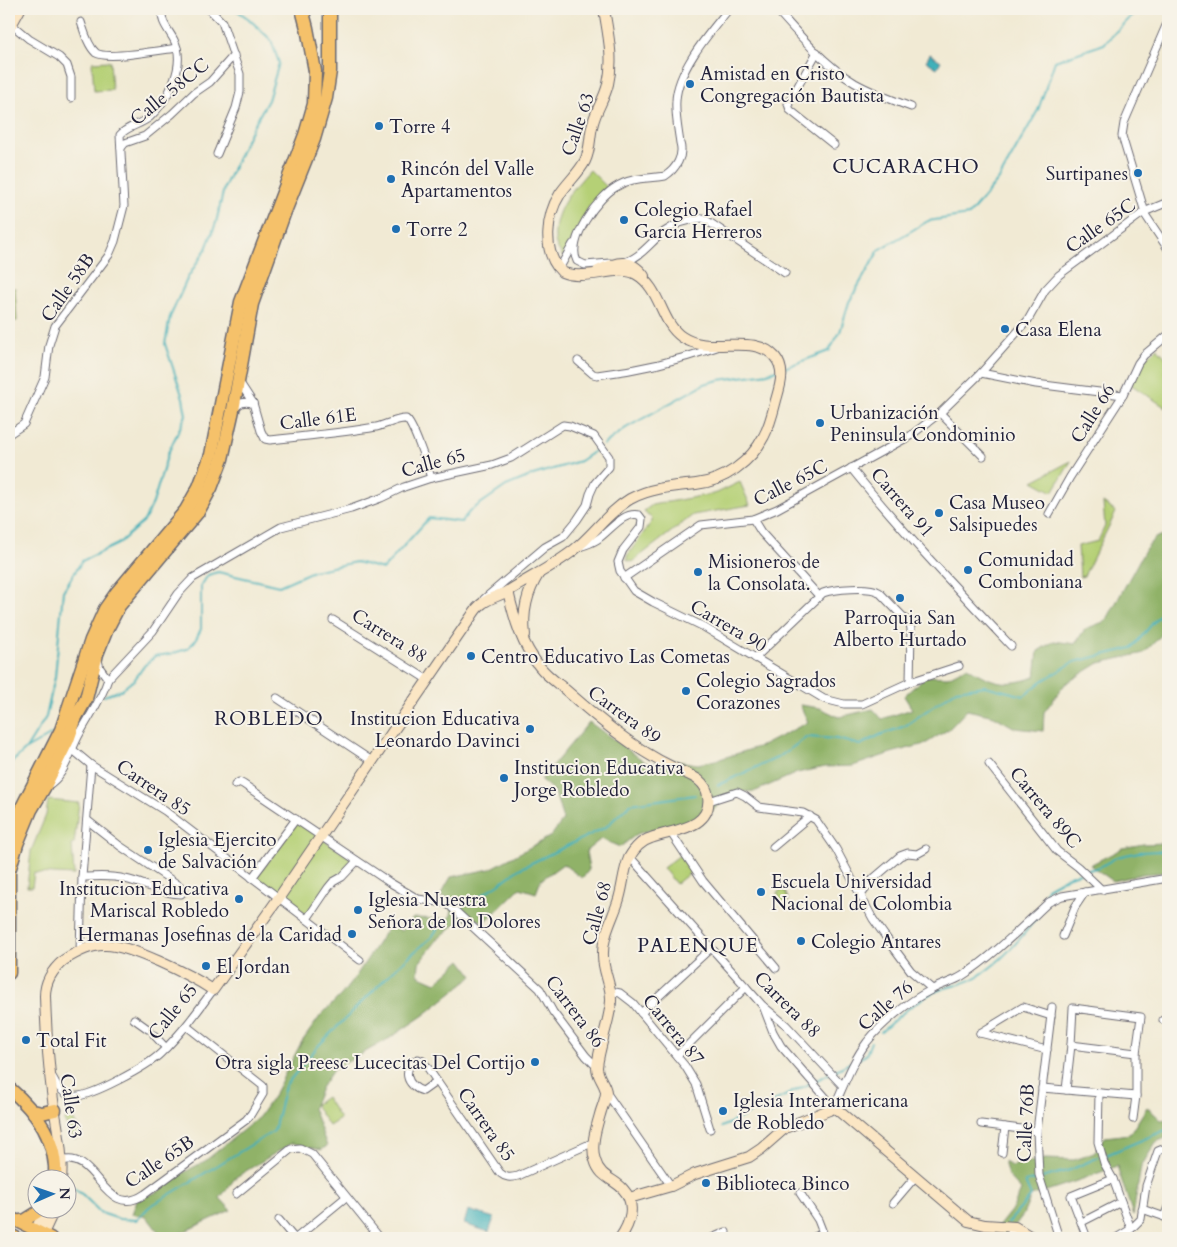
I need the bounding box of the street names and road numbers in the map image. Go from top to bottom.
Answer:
street label: Calle 58CC [125,52,215,132]
street label: Calle 63 [555,89,601,160]
street label: Calle 65C [1060,192,1141,259]
street label: Calle 58B [35,248,101,327]
street label: Calle 66 [1064,379,1121,448]
street label: Calle 61E [278,401,358,437]
street label: Calle 65 [398,442,468,484]
street label: Calle 65C [749,453,832,513]
street label: Carrera 91 [865,462,940,543]
street label: Carrera 90 [685,593,772,658]
street label: Carrera 88 [347,602,432,669]
street label: Carrera 89 [582,679,667,750]
street label: Carrera 85 [111,753,196,822]
street label: Carrera 89C [1003,761,1087,854]
street label: Calle 68 [576,878,618,948]
street label: Carrera 88 [748,965,827,1044]
street label: Carrera 86 [539,970,611,1053]
street label: Calle 76 [852,974,919,1037]
street label: Calle 65 [142,978,204,1045]
street label: Carrera 87 [636,988,710,1071]
street label: Calle 63 [54,1072,88,1140]
street label: Carrera 85 [451,1082,521,1167]
street label: Calle 76B [1011,1083,1041,1163]
street label: Calle 65B [120,1129,199,1195]

